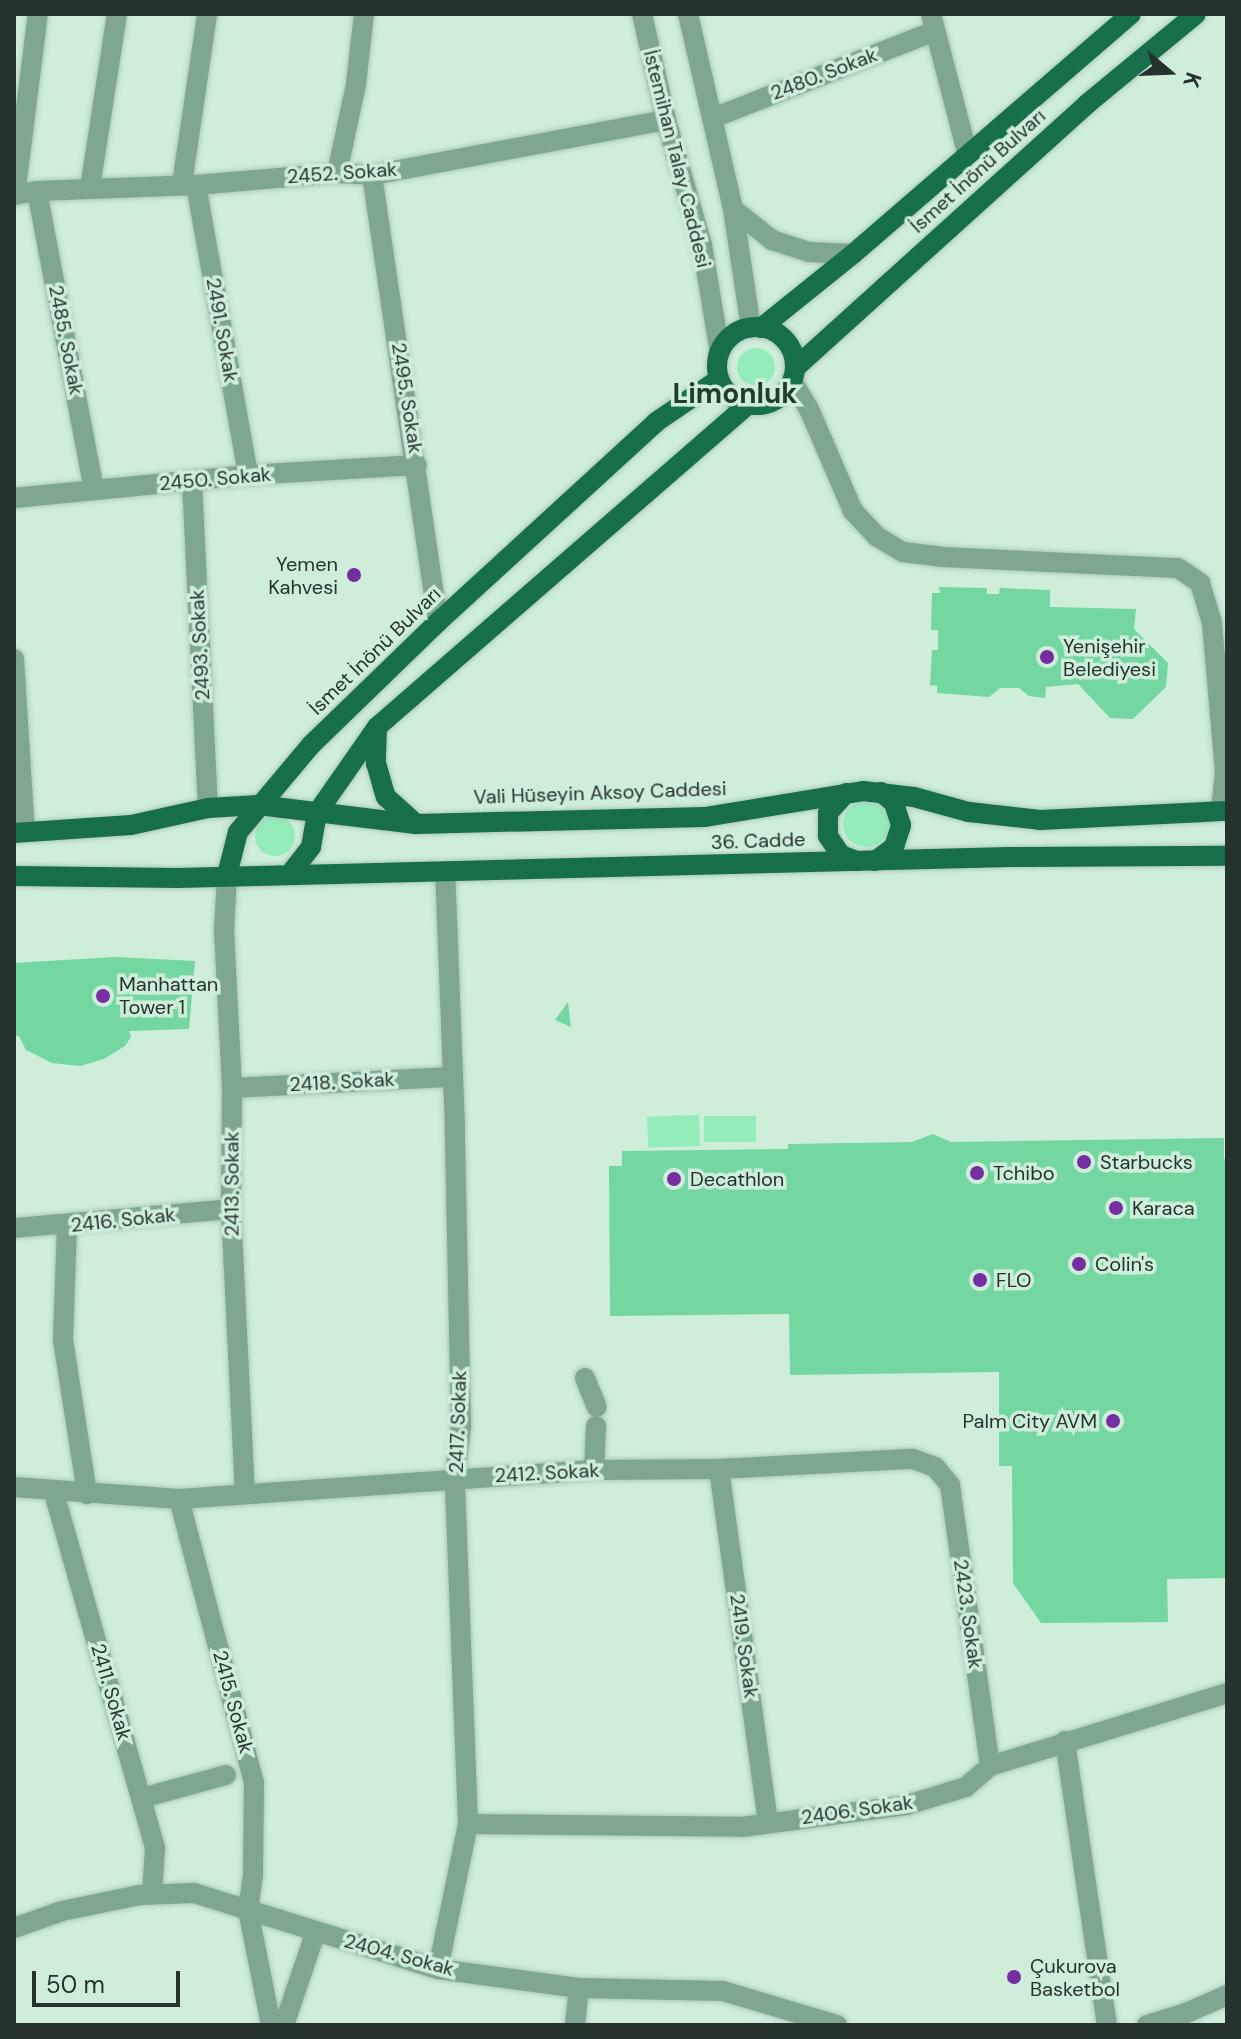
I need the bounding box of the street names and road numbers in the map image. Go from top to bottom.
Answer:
street label: 2480. Sokak [767,43,881,105]
street label: İstemihan Talay Caddesi [638,48,716,270]
street label: İsmet İnönü Bulvarı [905,104,1051,238]
street label: 2452. Sokak [286,157,398,189]
street label: 2491. Sokak [201,276,243,384]
street label: 2485. Sokak [44,283,88,397]
street label: 2495. Sokak [386,341,428,455]
street label: 2450. Sokak [158,462,272,496]
street label: İsmet İnönü Bulvarı [304,582,446,720]
street label: 2493. Sokak [185,589,215,701]
street label: Vali Hüseyin Aksoy Caddesi [473,777,727,809]
street label: 36. Cadde [710,827,806,855]
street label: 2418. Sokak [289,1067,395,1097]
street label: 2413. Sokak [220,1131,244,1237]
street label: 2416. Sokak [70,1203,176,1237]
street label: 2417. Sokak [444,1370,472,1474]
street label: 2412. Sokak [494,1458,600,1488]
street label: 2423. Sokak [948,1558,988,1670]
street label: 2419. Sokak [725,1592,763,1700]
street label: 2411. Sokak [86,1641,136,1743]
street label: 2415. Sokak [208,1648,258,1756]
street label: 2406. Sokak [800,1790,914,1830]
street label: 2404. Sokak [341,1929,457,1981]

